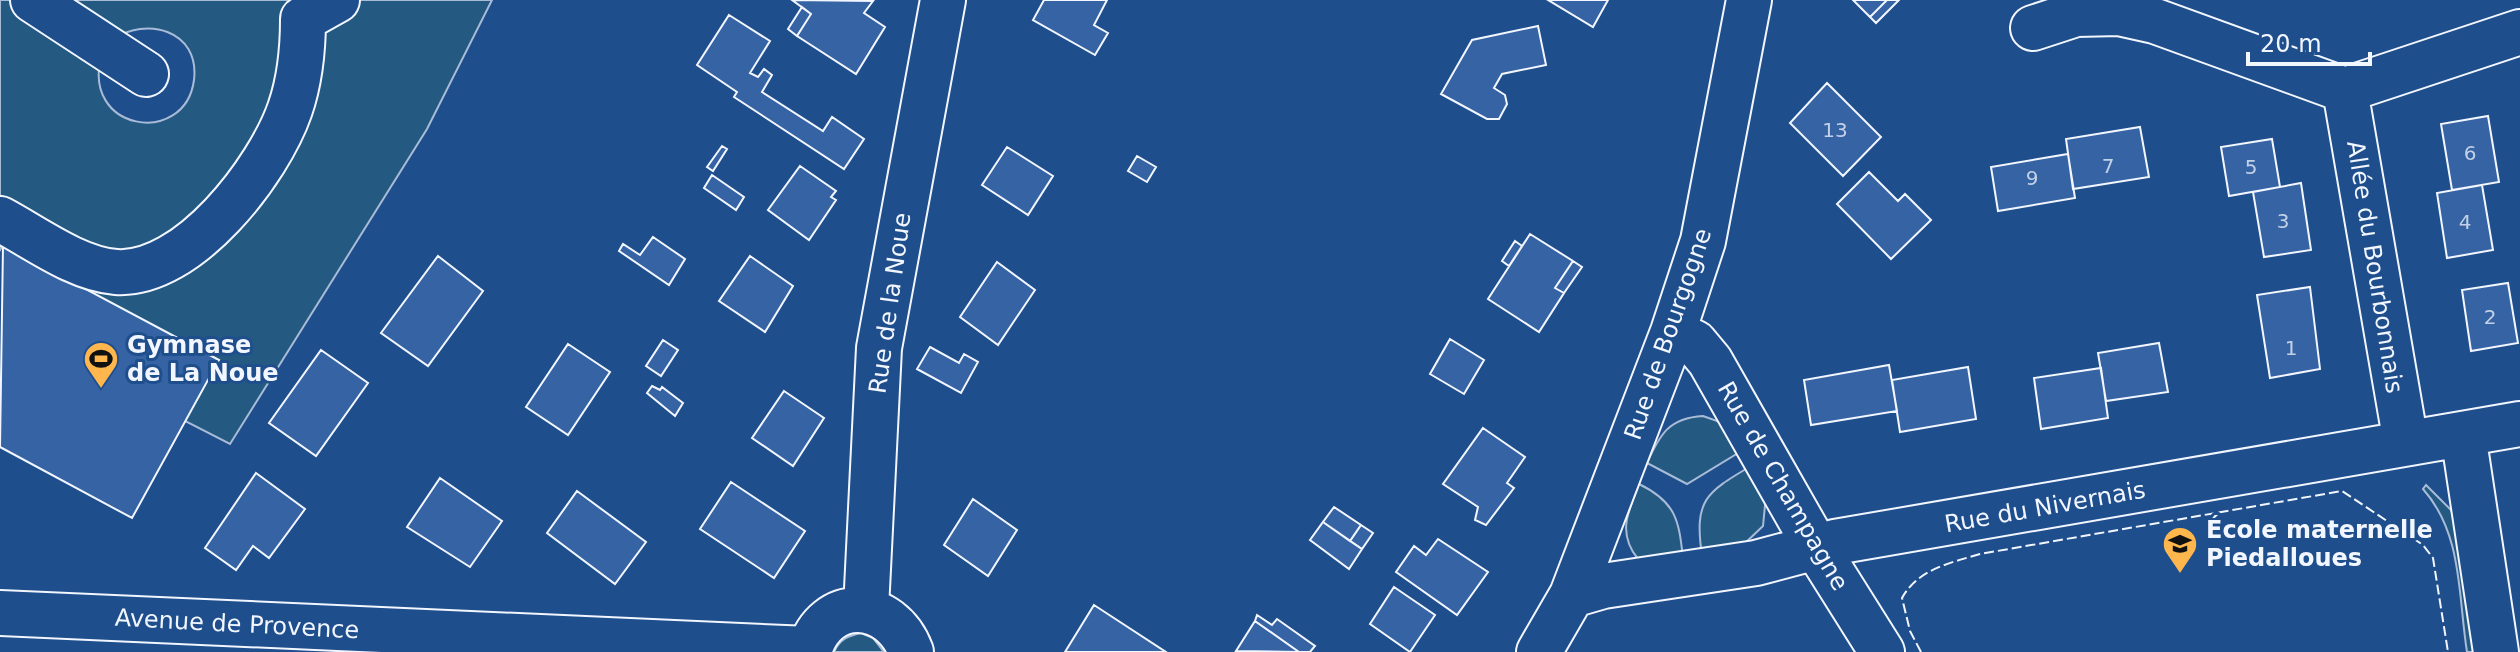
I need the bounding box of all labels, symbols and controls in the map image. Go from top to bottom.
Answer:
scale bar [2248,16,2370,66]
text: 20 m [2260,30,2322,58]
house number: 13 [1822,118,1848,142]
street label: Allée du Bourbonnais [2341,139,2409,395]
house number: 6 [2464,141,2476,165]
house number: 7 [2102,154,2114,178]
house number: 5 [2245,155,2257,179]
house number: 9 [2026,166,2038,190]
house number: 3 [2277,209,2289,233]
house number: 4 [2459,210,2471,234]
street label: Rue de la Noue [863,211,917,395]
street label: Rue de Bourgogne [1619,225,1717,443]
house number: 2 [2484,305,2496,329]
place label: Gymnase de La Noue [127,331,279,387]
house number: 1 [2285,336,2297,360]
sports icon: Gymnase de La Noue [82,340,120,390]
street label: Rue de Champagne [1712,377,1854,595]
street label: Rue du Nivernais [1942,476,2148,538]
place label: École maternelle Piedalloues [2206,515,2433,572]
school or university icon: École maternelle Piedalloues [2161,525,2199,575]
street label: Avenue de Provence [114,604,360,644]

